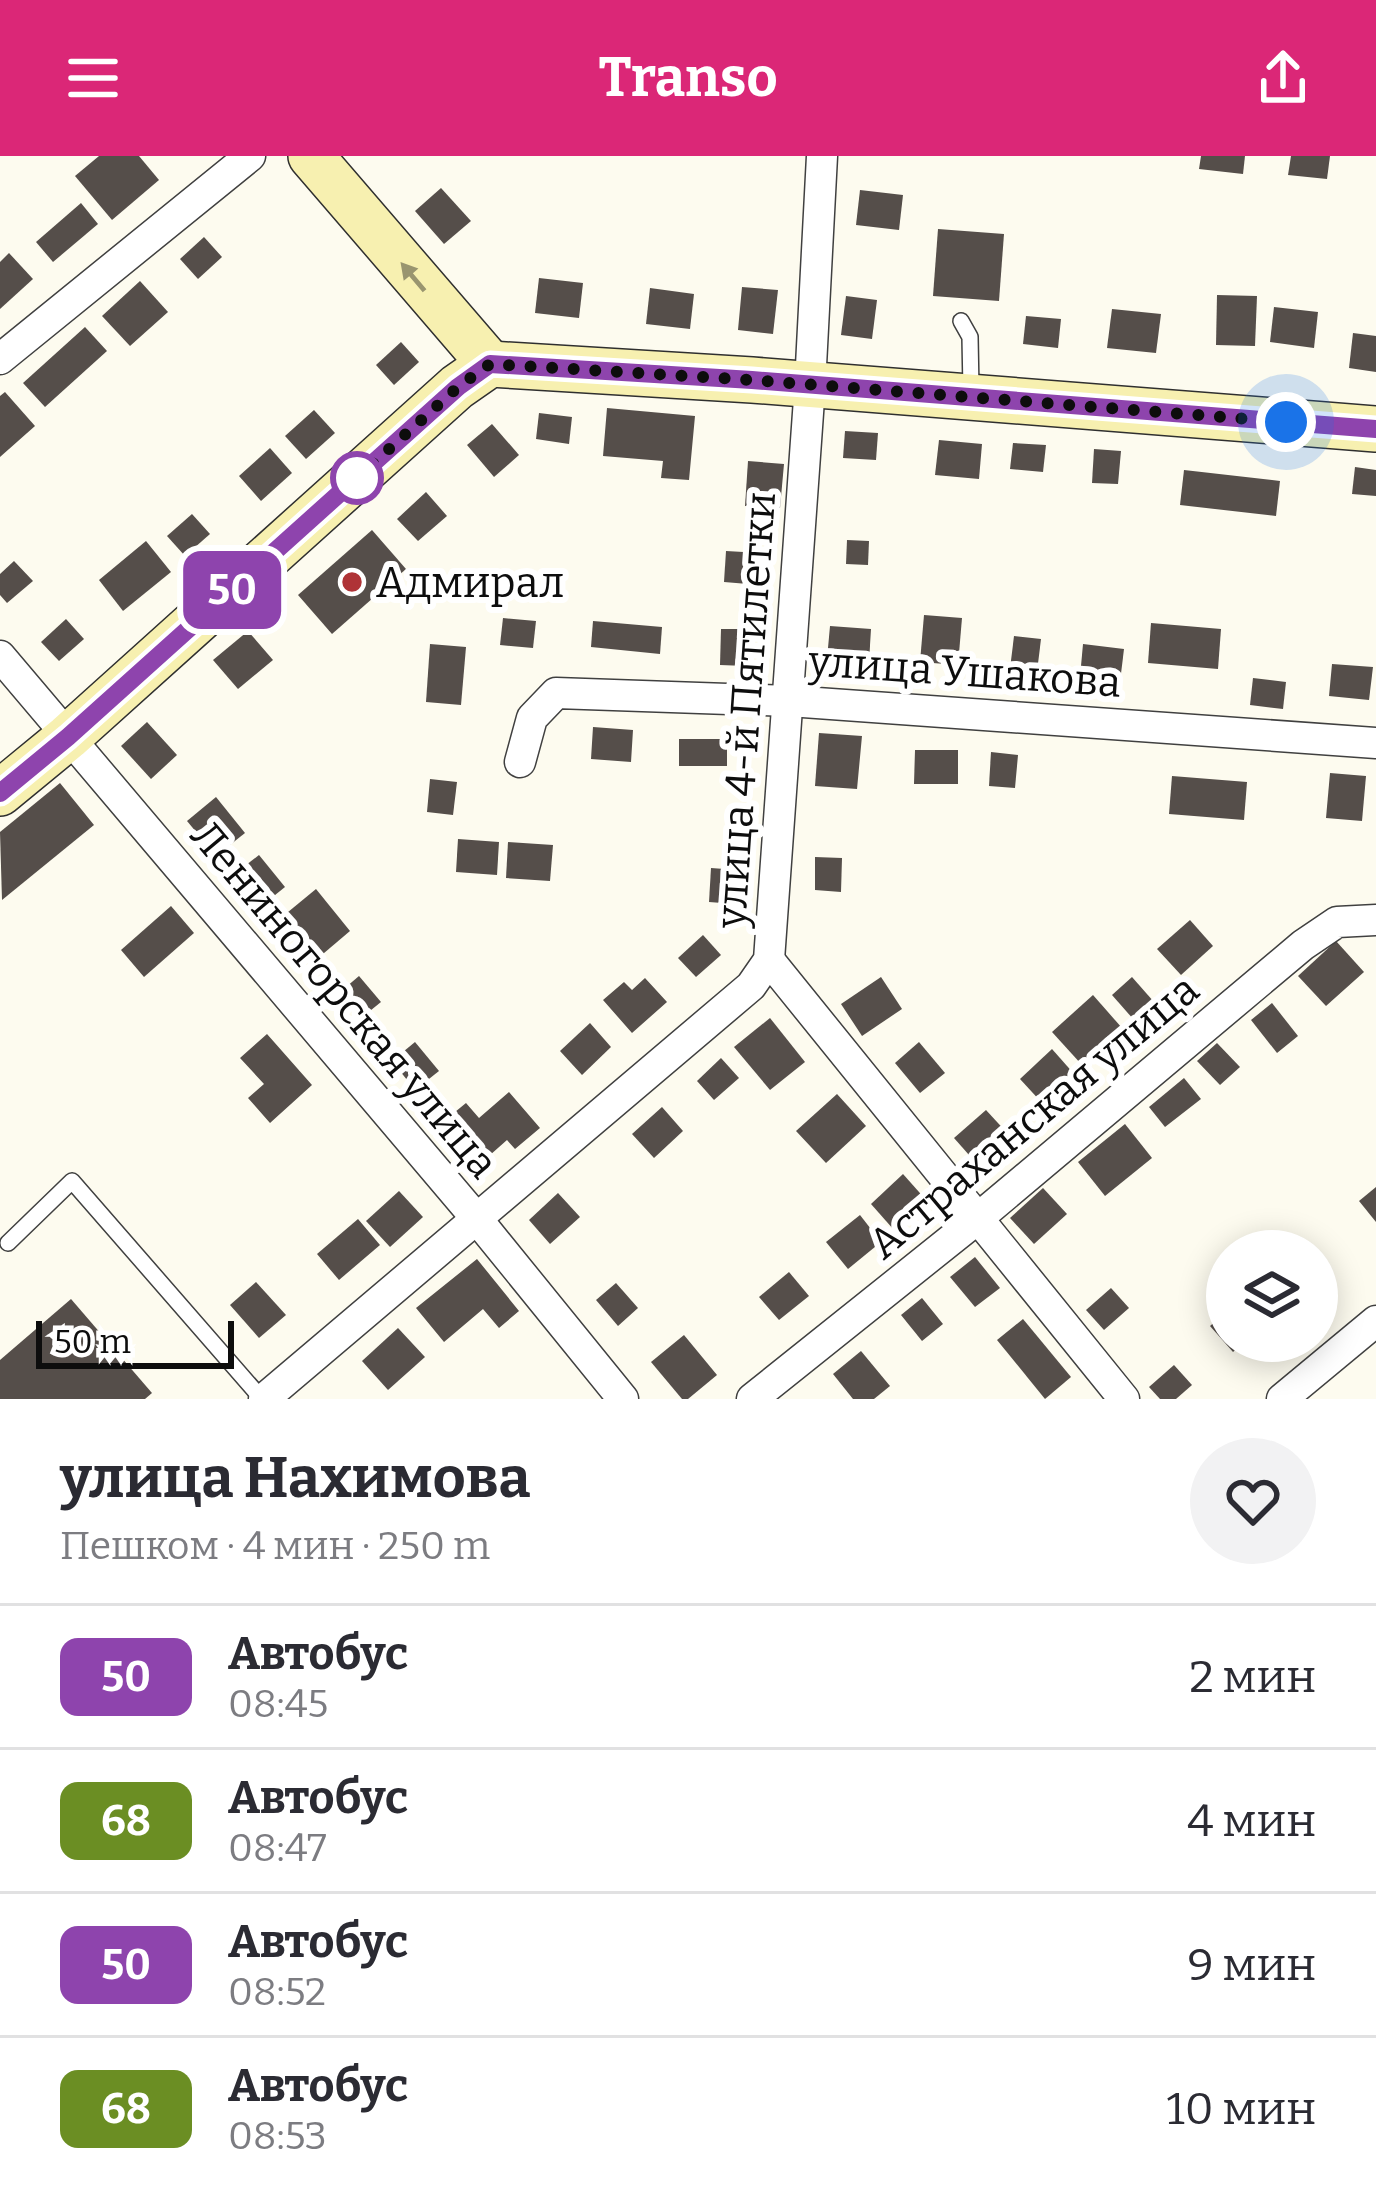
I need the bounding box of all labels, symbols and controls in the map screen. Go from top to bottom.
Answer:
icon: menu [60,45,126,111]
icon: share [1250,45,1316,111]
text: Transo [598,46,778,110]
one-way arrow [400,262,426,292]
your location [1256,392,1316,452]
unlabelled marker [332,453,382,503]
street label: улица 4-й Пятилетки [706,490,786,931]
line badge: 50 [178,551,286,629]
place label: Адмирал [376,558,564,608]
text: 50 [207,565,257,615]
marker: Адмирал [339,569,365,595]
street label: улица Ушакова [806,636,1123,708]
street label: Лениногорская улица [180,811,508,1188]
street label: Астраханская улица [859,964,1209,1269]
map controls [1206,1230,1338,1362]
button: layers [1206,1230,1338,1362]
scale bar [36,1315,234,1368]
text: 50 m [54,1322,131,1362]
button: heart [1190,1438,1316,1564]
text: улица Нахимова [60,1444,531,1512]
text: Пешком · 4 мин · 250 m [60,1523,490,1569]
text: Автобус [228,1627,408,1681]
text: 2 мин [1189,1650,1316,1704]
text: 50 [101,1652,151,1702]
text: 08:45 [228,1681,328,1727]
text: Автобус [228,1771,408,1825]
text: 4 мин [1187,1794,1316,1848]
text: 68 [101,1796,151,1846]
text: 08:47 [228,1825,327,1871]
text: Автобус [228,1915,408,1969]
text: 9 мин [1187,1938,1316,1992]
text: 50 [101,1940,151,1990]
text: 08:52 [228,1969,326,2015]
text: Автобус [228,2059,408,2113]
text: 10 мин [1167,2082,1316,2136]
text: 68 [101,2084,151,2134]
text: 08:53 [228,2113,327,2159]

